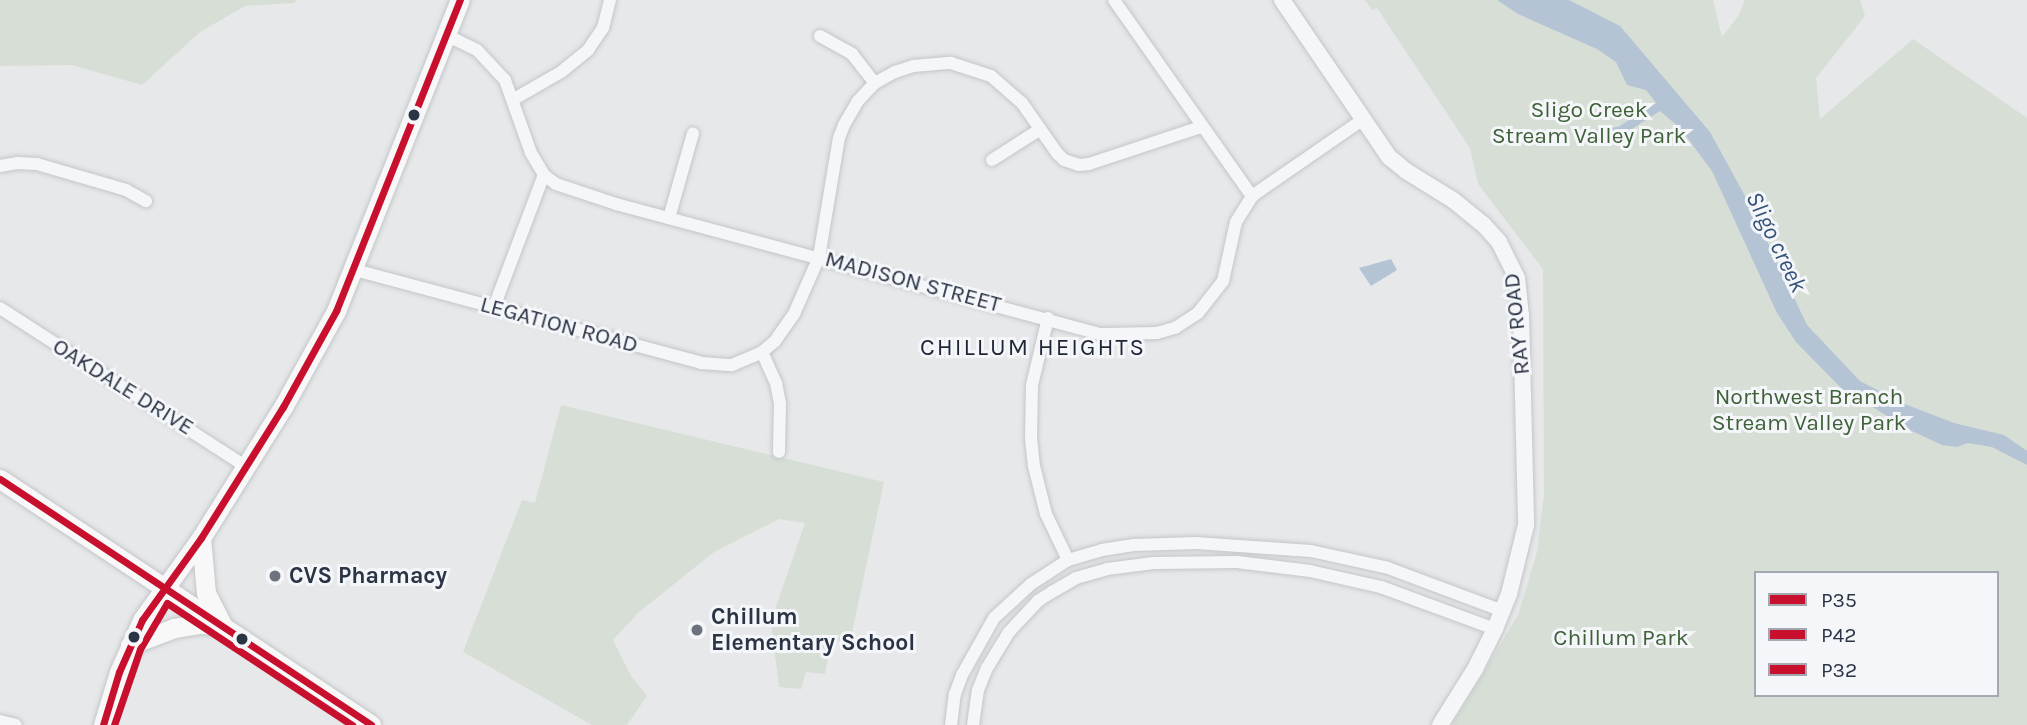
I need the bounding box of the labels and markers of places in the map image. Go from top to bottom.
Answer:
unlabelled marker [407,108,421,122]
place label: CVS Pharmacy [289,562,447,590]
marker: CVS Pharmacy [267,568,283,584]
place label: Chillum Elementary School [711,603,915,657]
marker: Chillum Elementary School [689,622,705,638]
unlabelled marker [127,630,141,644]
unlabelled marker [235,632,249,646]

